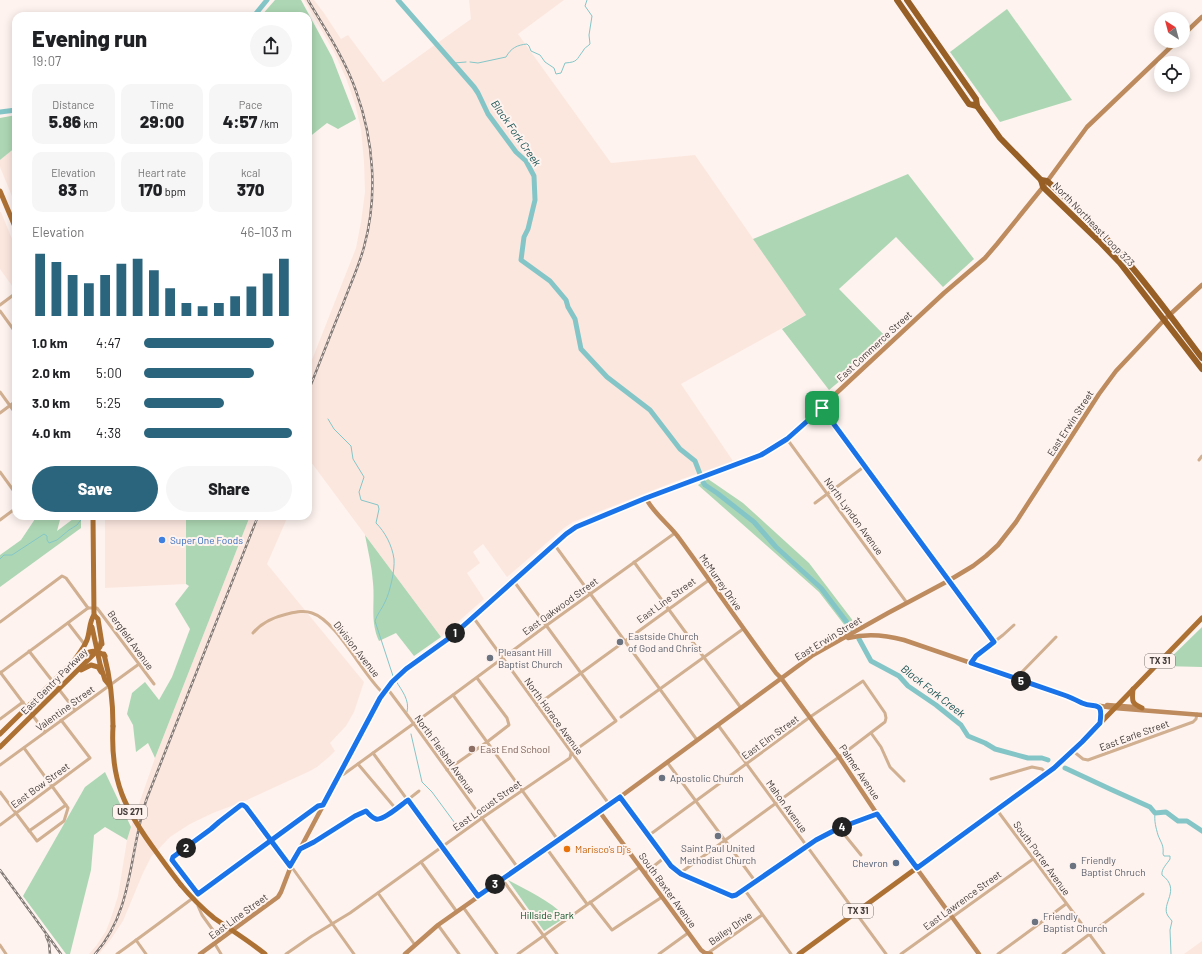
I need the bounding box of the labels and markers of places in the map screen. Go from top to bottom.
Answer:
pin [805,391,839,425]
place label: Super One Foods [170,534,243,546]
marker: Super One Foods [157,535,167,545]
pin: 1 [445,623,465,643]
place label: Eastside Church of God and Christ [628,630,702,654]
marker: Eastside Church of God and Christ [615,637,625,647]
place label: Pleasant Hill Baptist Church [498,646,562,670]
marker: Pleasant Hill Baptist Church [485,653,495,663]
pin: 5 [1011,671,1031,691]
place label: East End School [480,743,550,755]
marker: East End School [467,744,477,754]
place label: Apostolic Church [670,772,744,784]
marker: Apostolic Church [657,773,667,783]
pin: 4 [832,817,852,837]
marker: Saint Paul United Methodist Church [713,831,723,841]
pin: 2 [176,838,196,858]
place label: Saint Paul United Methodist Church [680,842,756,866]
place label: Marisco's Dj's [575,843,631,855]
marker: Marisco's Dj's [562,844,572,854]
place label: Friendly Baptist Chruch [1081,854,1146,878]
place label: Chevron [852,857,888,869]
marker: Chevron [891,858,901,868]
marker: Friendly Baptist Chruch [1068,861,1078,871]
pin: 3 [485,874,505,894]
place label: Friendly Baptist Church [1043,910,1107,934]
marker: Friendly Baptist Church [1030,917,1040,927]

